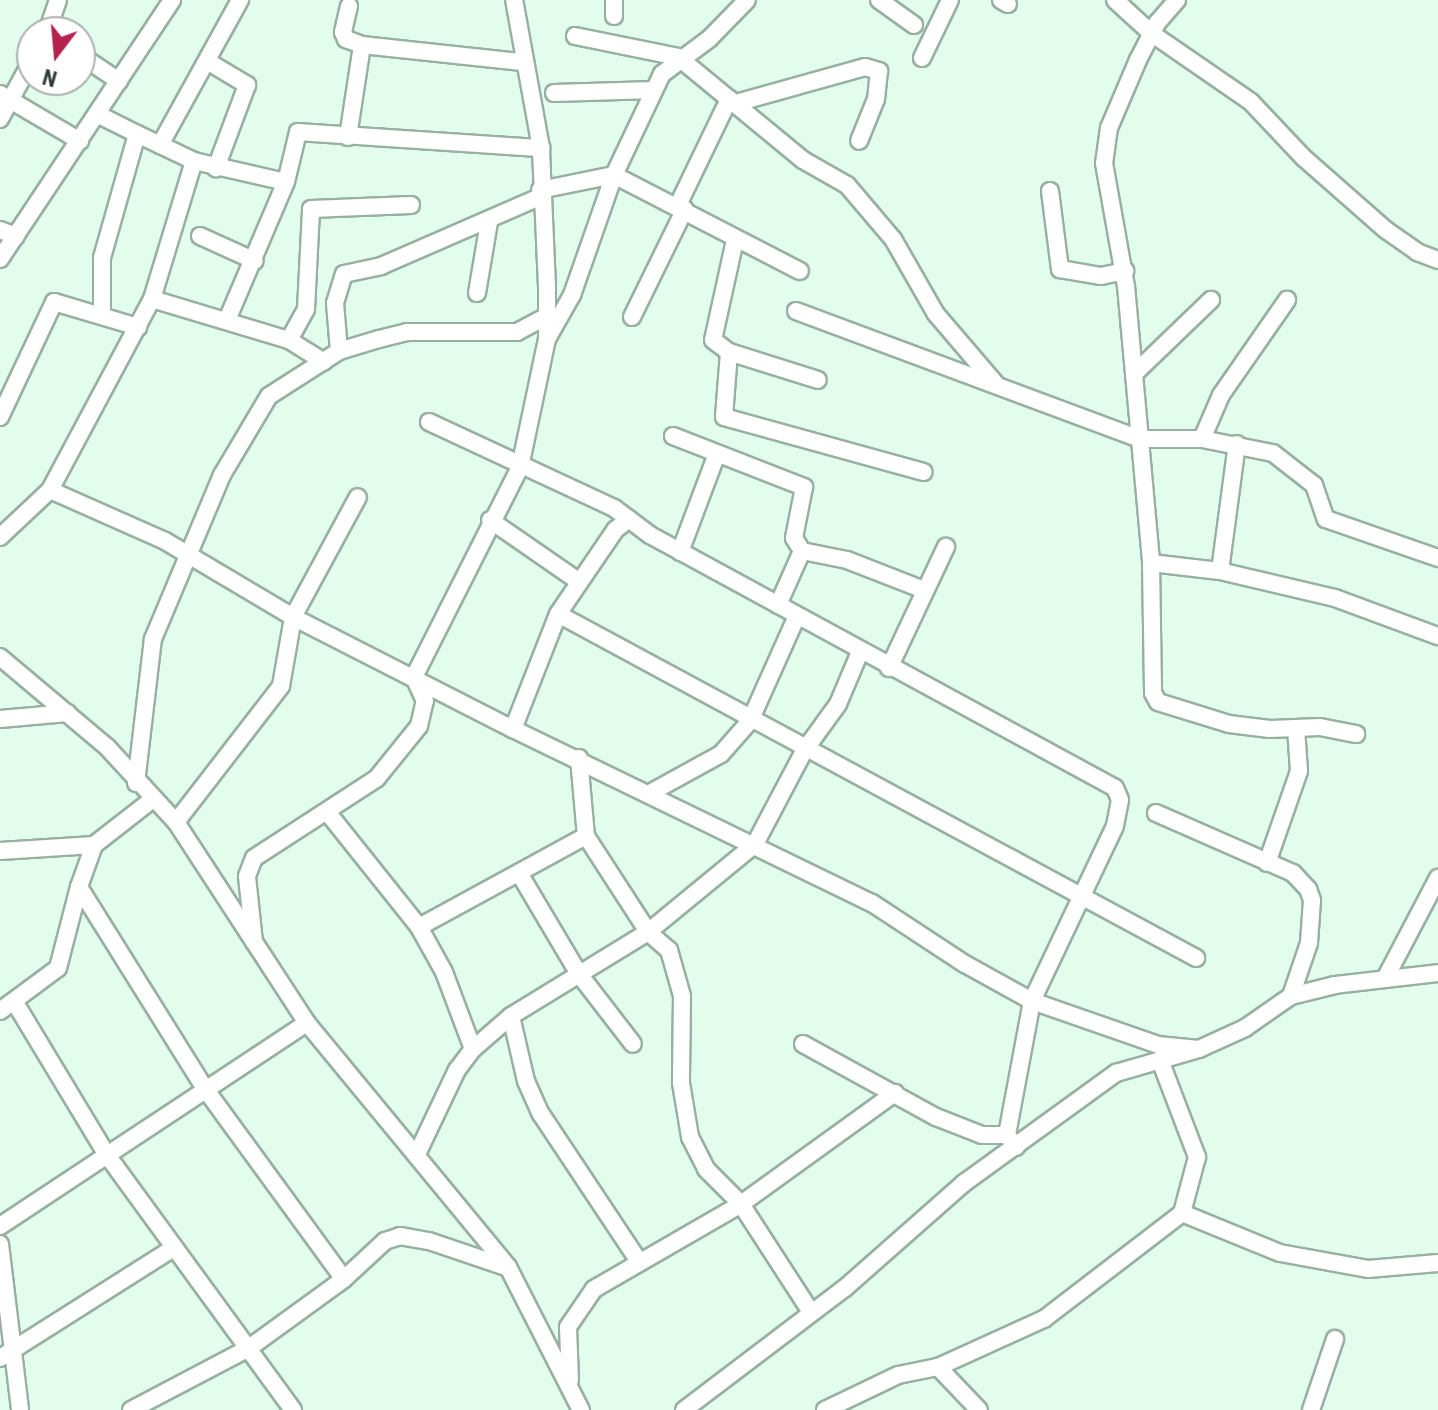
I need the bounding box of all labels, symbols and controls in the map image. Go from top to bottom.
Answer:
north arrow [16,16,96,96]
text: N [40,64,60,92]

